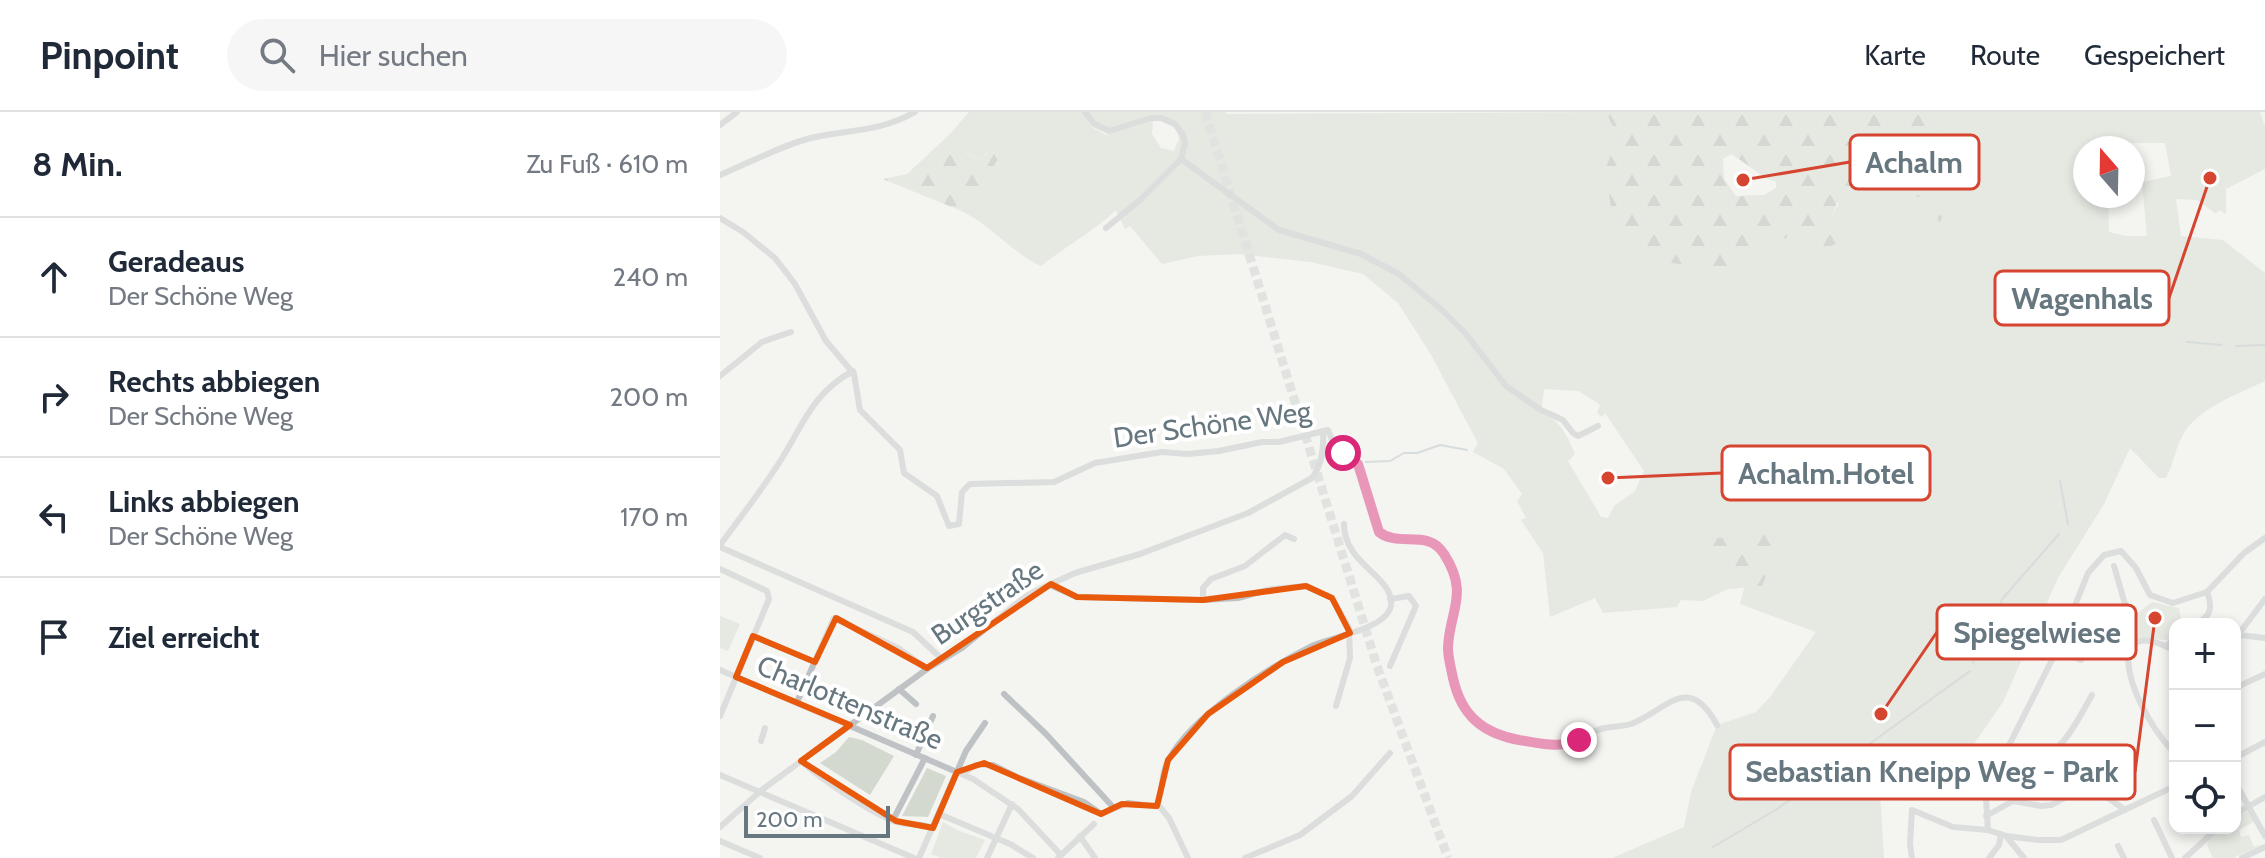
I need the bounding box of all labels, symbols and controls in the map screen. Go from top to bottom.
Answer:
search box [227,19,787,91]
text: Pinpoint [40,32,179,79]
icon: search [255,33,299,77]
text: Hier suchen [319,37,468,74]
text: Karte [1864,38,1926,72]
text: Route [1970,38,2040,72]
text: Gespeichert [2084,38,2225,72]
callout: Achalm [1850,135,1979,189]
north arrow [2073,136,2145,208]
text: 8 Min. [32,143,123,185]
text: Achalm [1865,144,1963,181]
text: Zu Fuß · 610 m [526,148,688,180]
text: Geradeaus [108,243,245,280]
icon: ahead [32,255,76,299]
text: 240 m [613,261,688,293]
callout: Wagenhals [1995,271,2169,325]
text: Der Schöne Weg [108,280,293,312]
text: Wagenhals [2011,280,2153,317]
text: Rechts abbiegen [108,363,320,400]
icon: right [32,375,76,419]
text: 200 m [609,381,688,413]
street label: Der Schöne Weg [1111,393,1314,455]
text: Der Schöne Weg [108,400,293,432]
route start [1325,435,1361,471]
callout: Achalm.Hotel [1722,446,1930,500]
text: Achalm.Hotel [1738,455,1914,492]
text: Links abbiegen [108,483,300,520]
icon: left [32,495,76,539]
text: 170 m [620,501,688,533]
text: Der Schöne Weg [108,520,293,552]
street label: Burgstraße [925,552,1049,652]
callout: Spiegelwiese [1937,605,2136,659]
text: Spiegelwiese [1953,614,2121,651]
icon: arrive [32,615,76,659]
map controls [2169,618,2241,834]
button: + [2169,618,2241,690]
text: Ziel erreicht [108,619,259,656]
street label: Charlottenstraße [752,648,948,756]
button: − [2169,690,2241,762]
route end [1561,722,1597,758]
callout: Sebastian Kneipp Weg - Park [1730,745,2135,799]
text: Sebastian Kneipp Weg - Park [1745,753,2119,790]
button: locate [2169,762,2241,834]
scale bar [744,802,890,838]
text: 200 m [756,806,822,833]

